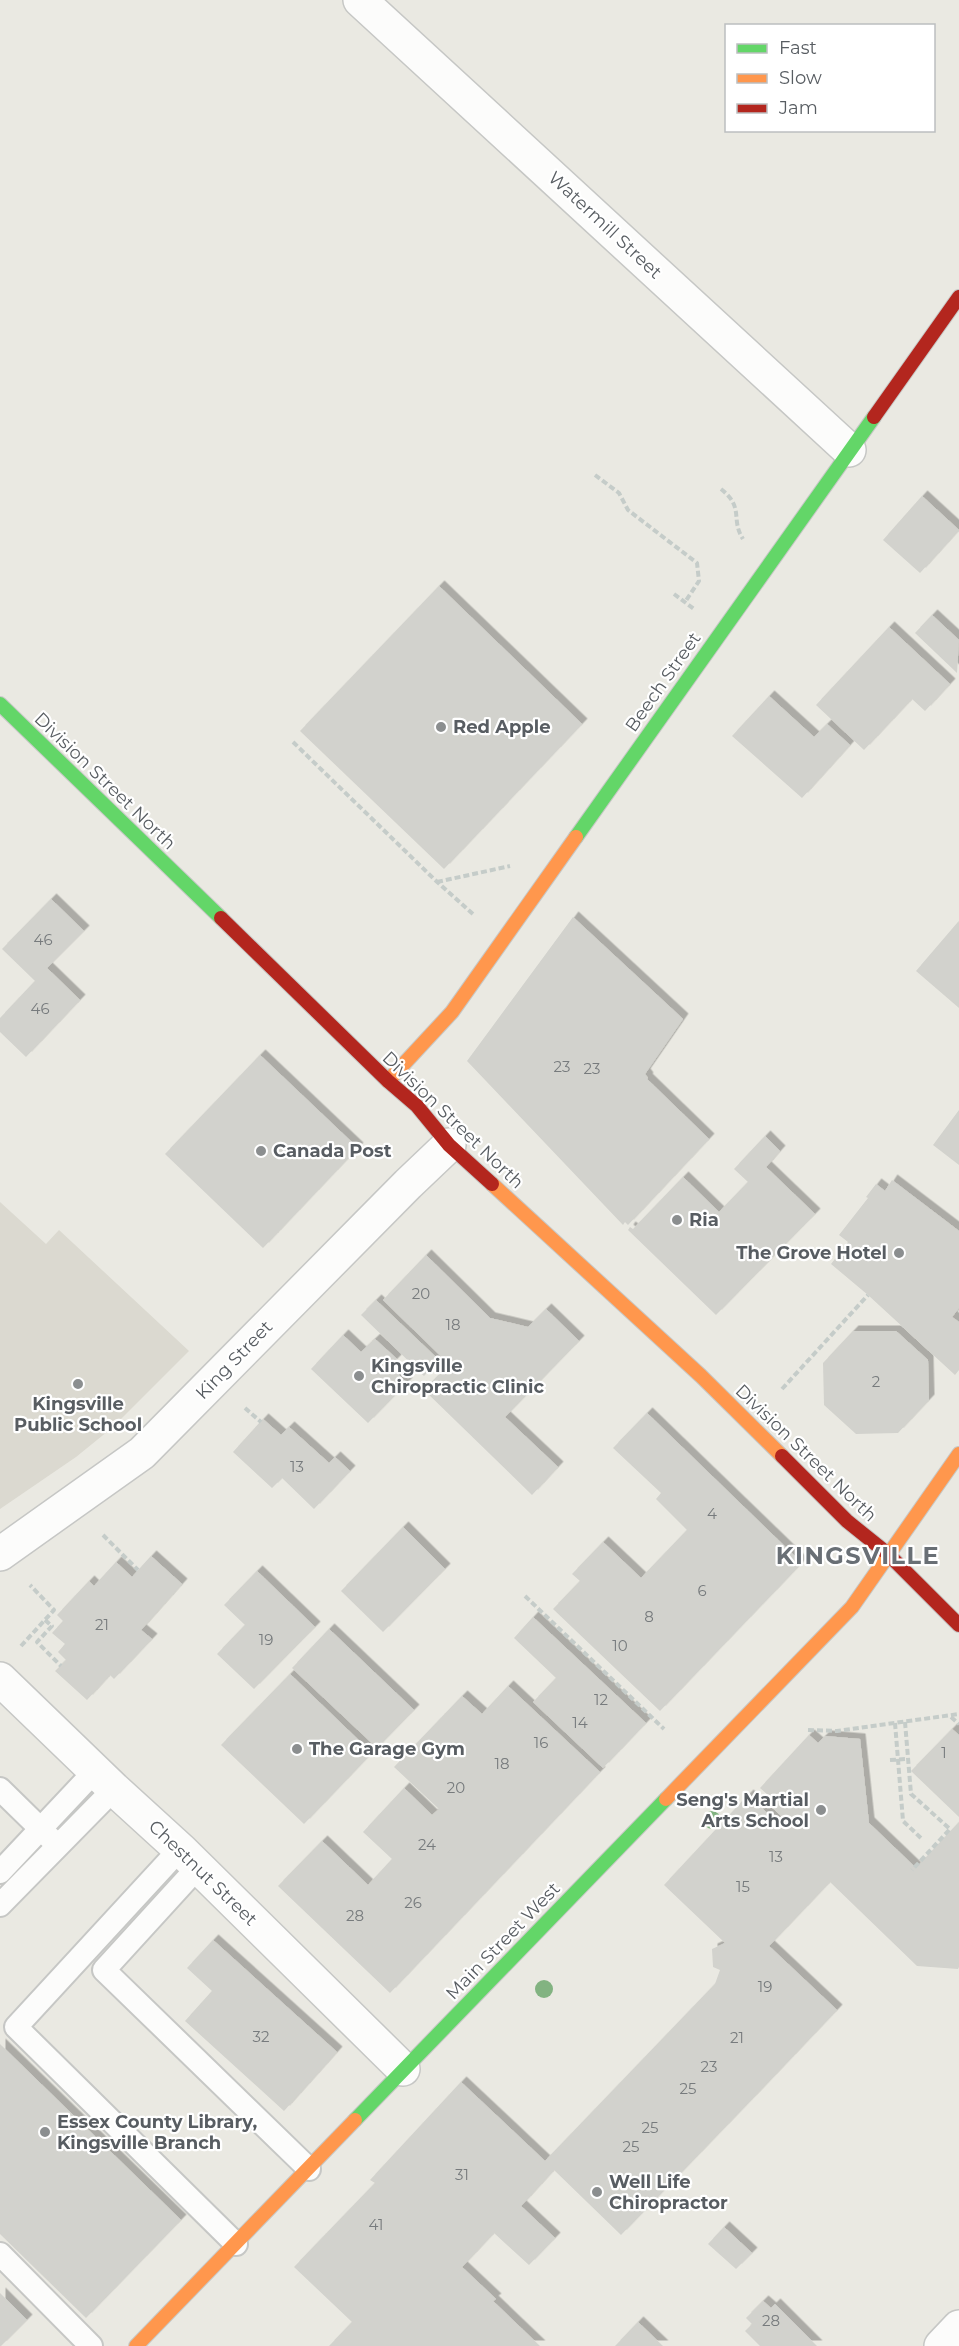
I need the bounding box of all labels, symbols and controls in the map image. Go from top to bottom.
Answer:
legend [725,24,935,132]
text: Fast [779,37,817,59]
text: Slow [779,67,822,89]
text: Jam [778,97,818,119]
street label: Watermill Street [544,167,666,283]
street label: Beech Street [621,628,705,736]
street label: Division Street North [30,708,180,854]
place label: Red Apple [453,716,551,738]
marker: Red Apple [434,720,448,734]
house number: 46 [33,930,53,949]
house number: 46 [30,999,50,1018]
street label: Division Street North [378,1047,528,1193]
house number: 23 [554,1057,570,1076]
house number: 23 [584,1059,600,1078]
place label: Canada Post [273,1140,392,1162]
marker: Canada Post [254,1144,268,1158]
place label: Ria [689,1209,719,1231]
marker: Ria [670,1213,684,1227]
place label: The Grove Hotel [736,1242,887,1264]
marker: The Grove Hotel [892,1246,906,1260]
house number: 20 [412,1284,430,1303]
house number: 18 [446,1315,461,1334]
street label: King Street [191,1316,277,1404]
place label: Kingsville Chiropractic Clinic [371,1355,544,1398]
marker: Kingsville Chiropractic Clinic [352,1369,366,1383]
house number: 2 [872,1372,880,1391]
marker: Kingsville Public School [71,1377,85,1391]
street label: Division Street North [731,1380,881,1526]
place label: Kingsville Public School [14,1393,142,1436]
house number: 13 [290,1457,304,1476]
house number: 4 [707,1504,717,1523]
district label: KINGSVILLE [776,1541,940,1570]
house number: 6 [697,1581,707,1600]
house number: 8 [644,1607,654,1626]
house number: 21 [95,1615,109,1634]
house number: 19 [259,1630,273,1649]
house number: 10 [612,1636,628,1655]
house number: 12 [594,1690,608,1709]
house number: 14 [572,1713,588,1732]
house number: 16 [534,1733,548,1752]
place label: The Garage Gym [309,1738,465,1760]
marker: The Garage Gym [290,1742,304,1756]
house number: 1 [941,1743,947,1762]
house number: 18 [495,1754,510,1773]
house number: 20 [447,1778,465,1797]
place label: Seng's Martial Arts School [676,1789,809,1832]
marker: Seng's Martial Arts School [814,1803,828,1817]
street label: Chestnut Street [144,1816,262,1930]
house number: 24 [418,1835,436,1854]
house number: 13 [769,1847,783,1866]
house number: 15 [736,1877,750,1896]
street label: Main Street West [441,1878,565,2004]
house number: 26 [404,1893,422,1912]
house number: 28 [346,1906,364,1925]
house number: 19 [758,1977,772,1996]
house number: 32 [253,2027,269,2046]
house number: 21 [730,2028,744,2047]
house number: 23 [701,2057,717,2076]
house number: 25 [679,2079,697,2098]
place label: Essex County Library, Kingsville Branch [57,2111,257,2154]
house number: 25 [641,2118,659,2137]
marker: Essex County Library, Kingsville Branch [38,2125,52,2139]
house number: 25 [622,2137,640,2156]
house number: 31 [455,2165,469,2184]
place label: Well Life Chiropractor [609,2171,728,2214]
marker: Well Life Chiropractor [590,2185,604,2199]
house number: 41 [369,2215,383,2234]
house number: 28 [762,2311,780,2330]

